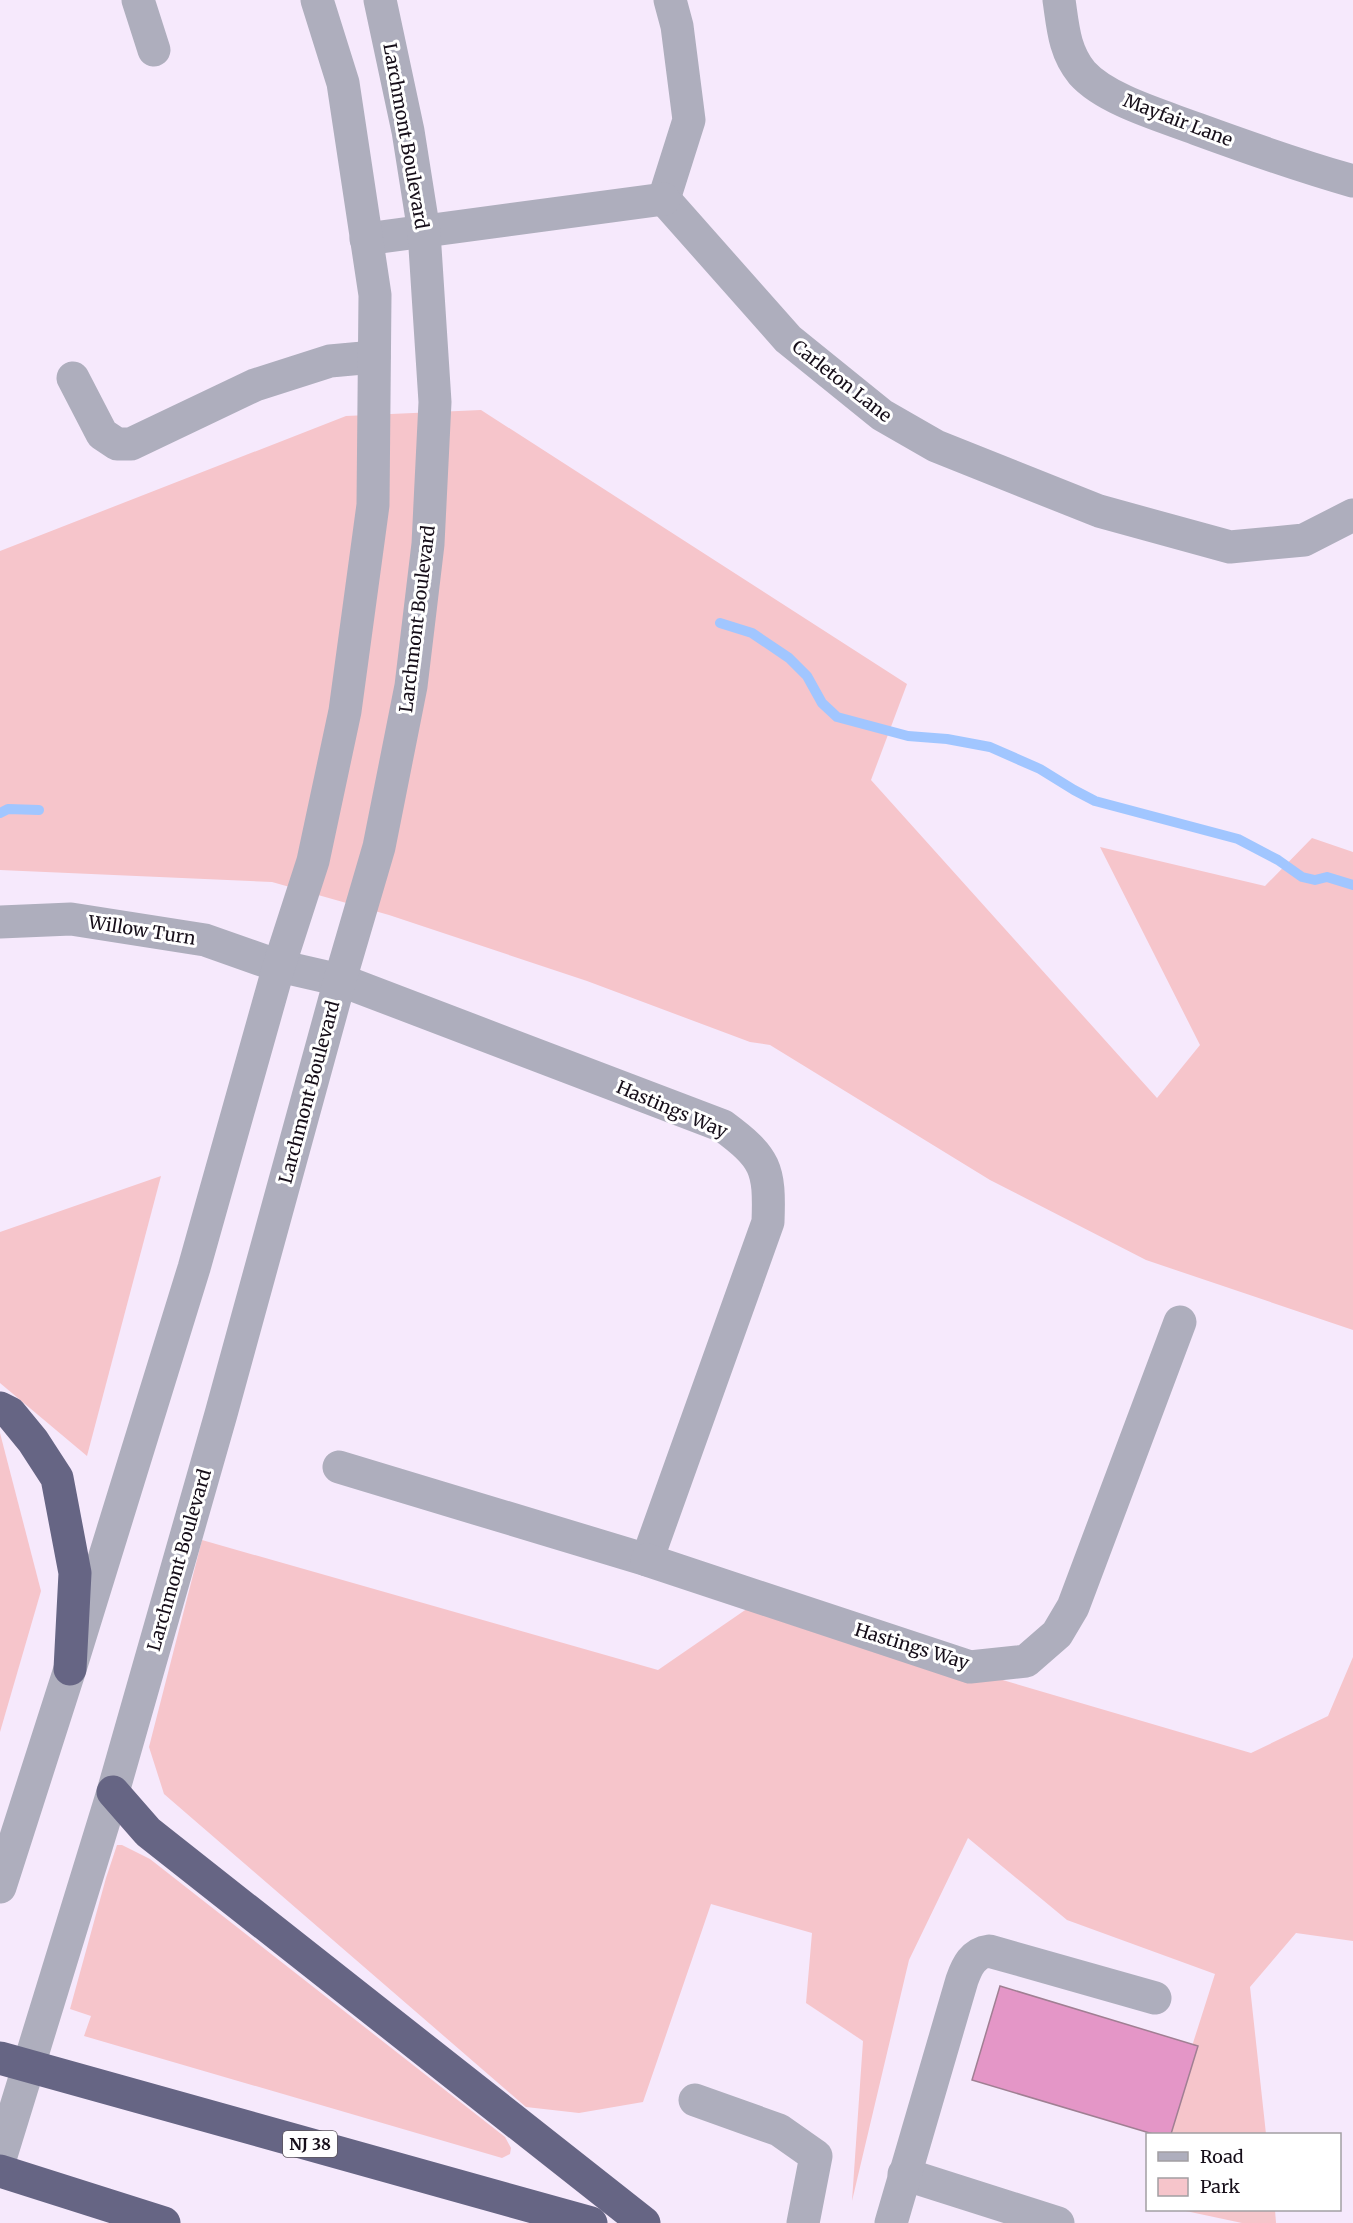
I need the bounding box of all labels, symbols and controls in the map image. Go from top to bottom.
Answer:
street label: Larchmont Boulevard [378,41,434,231]
street label: Mayfair Lane [1120,89,1236,151]
street label: Carleton Lane [788,335,896,427]
street label: Larchmont Boulevard [394,524,440,714]
street label: Willow Turn [86,910,197,950]
street label: Larchmont Boulevard [274,998,345,1186]
street label: Hastings Way [613,1075,732,1143]
street label: Larchmont Boulevard [142,1466,216,1654]
street label: Hastings Way [852,1618,973,1674]
road number: NJ 38 [283,2131,337,2157]
legend [1146,2133,1341,2211]
text: Road [1200,2145,1244,2168]
text: Park [1200,2175,1241,2198]

